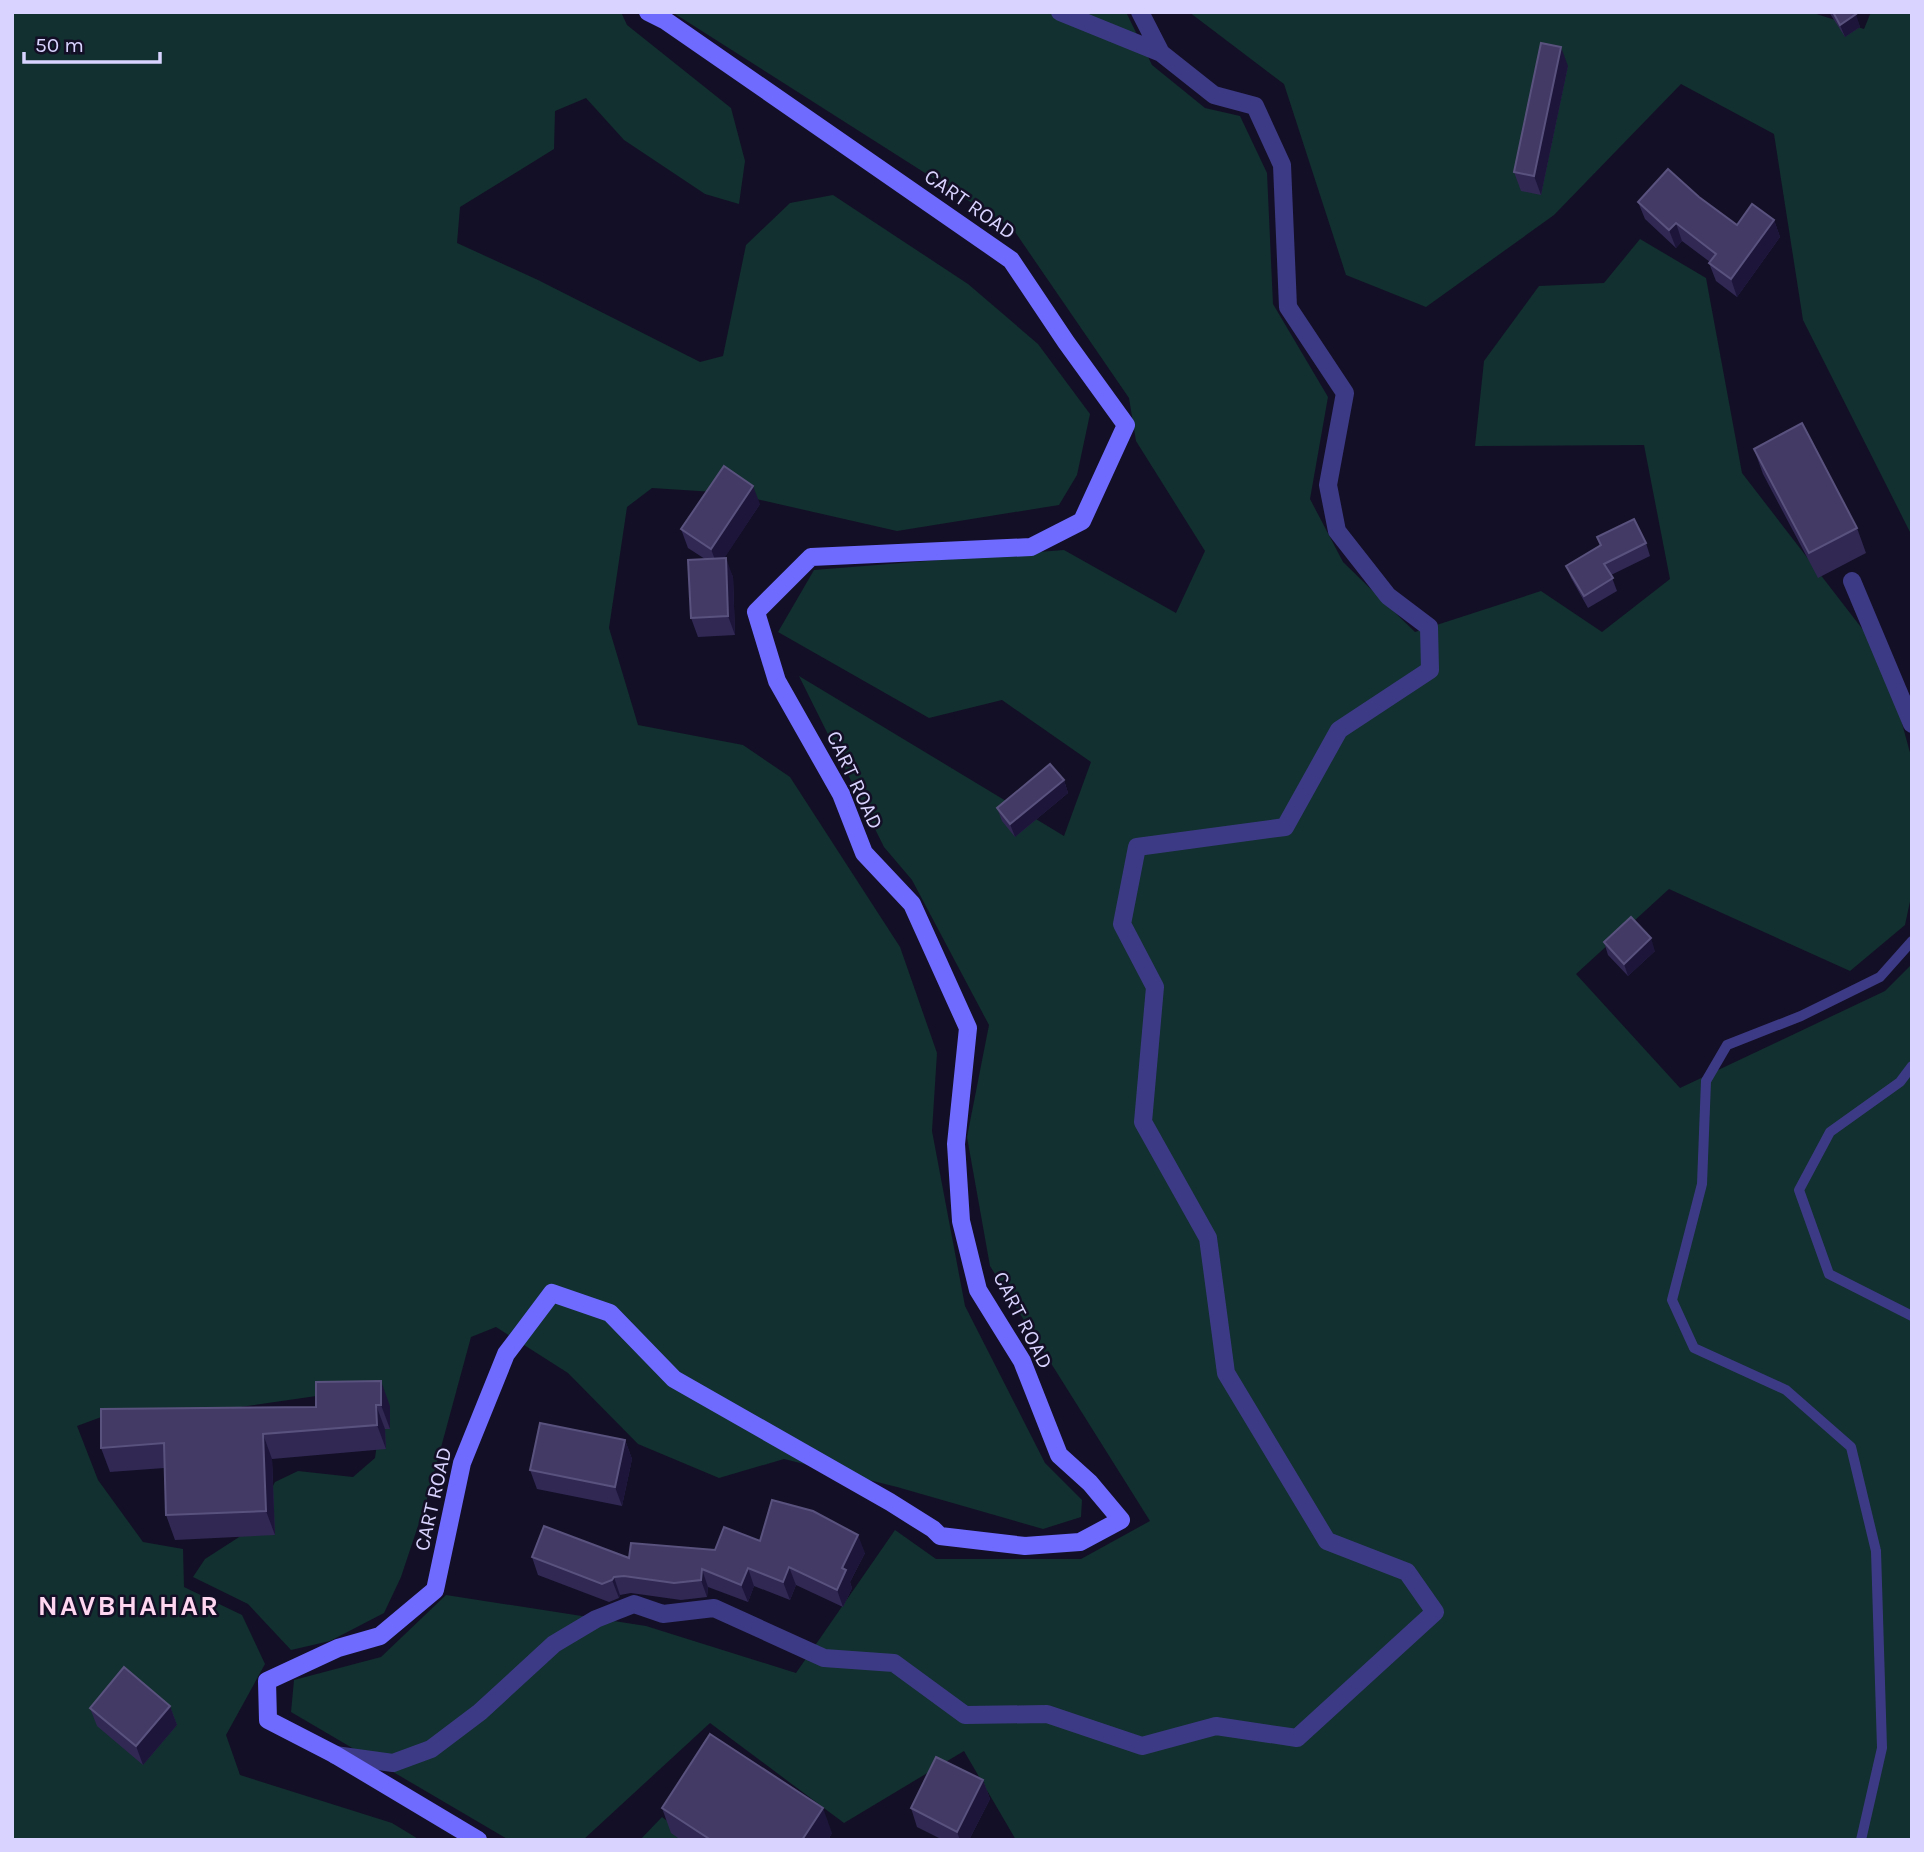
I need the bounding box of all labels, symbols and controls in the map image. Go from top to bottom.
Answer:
scale bar [24,21,161,65]
text: 50 m [35,33,84,57]
street label: CART ROAD [920,164,1020,244]
street label: CART ROAD [822,727,888,833]
street label: CART ROAD [988,1267,1058,1373]
street label: CART ROAD [409,1445,457,1553]
district label: NAVBHAHAR [38,1589,220,1622]

